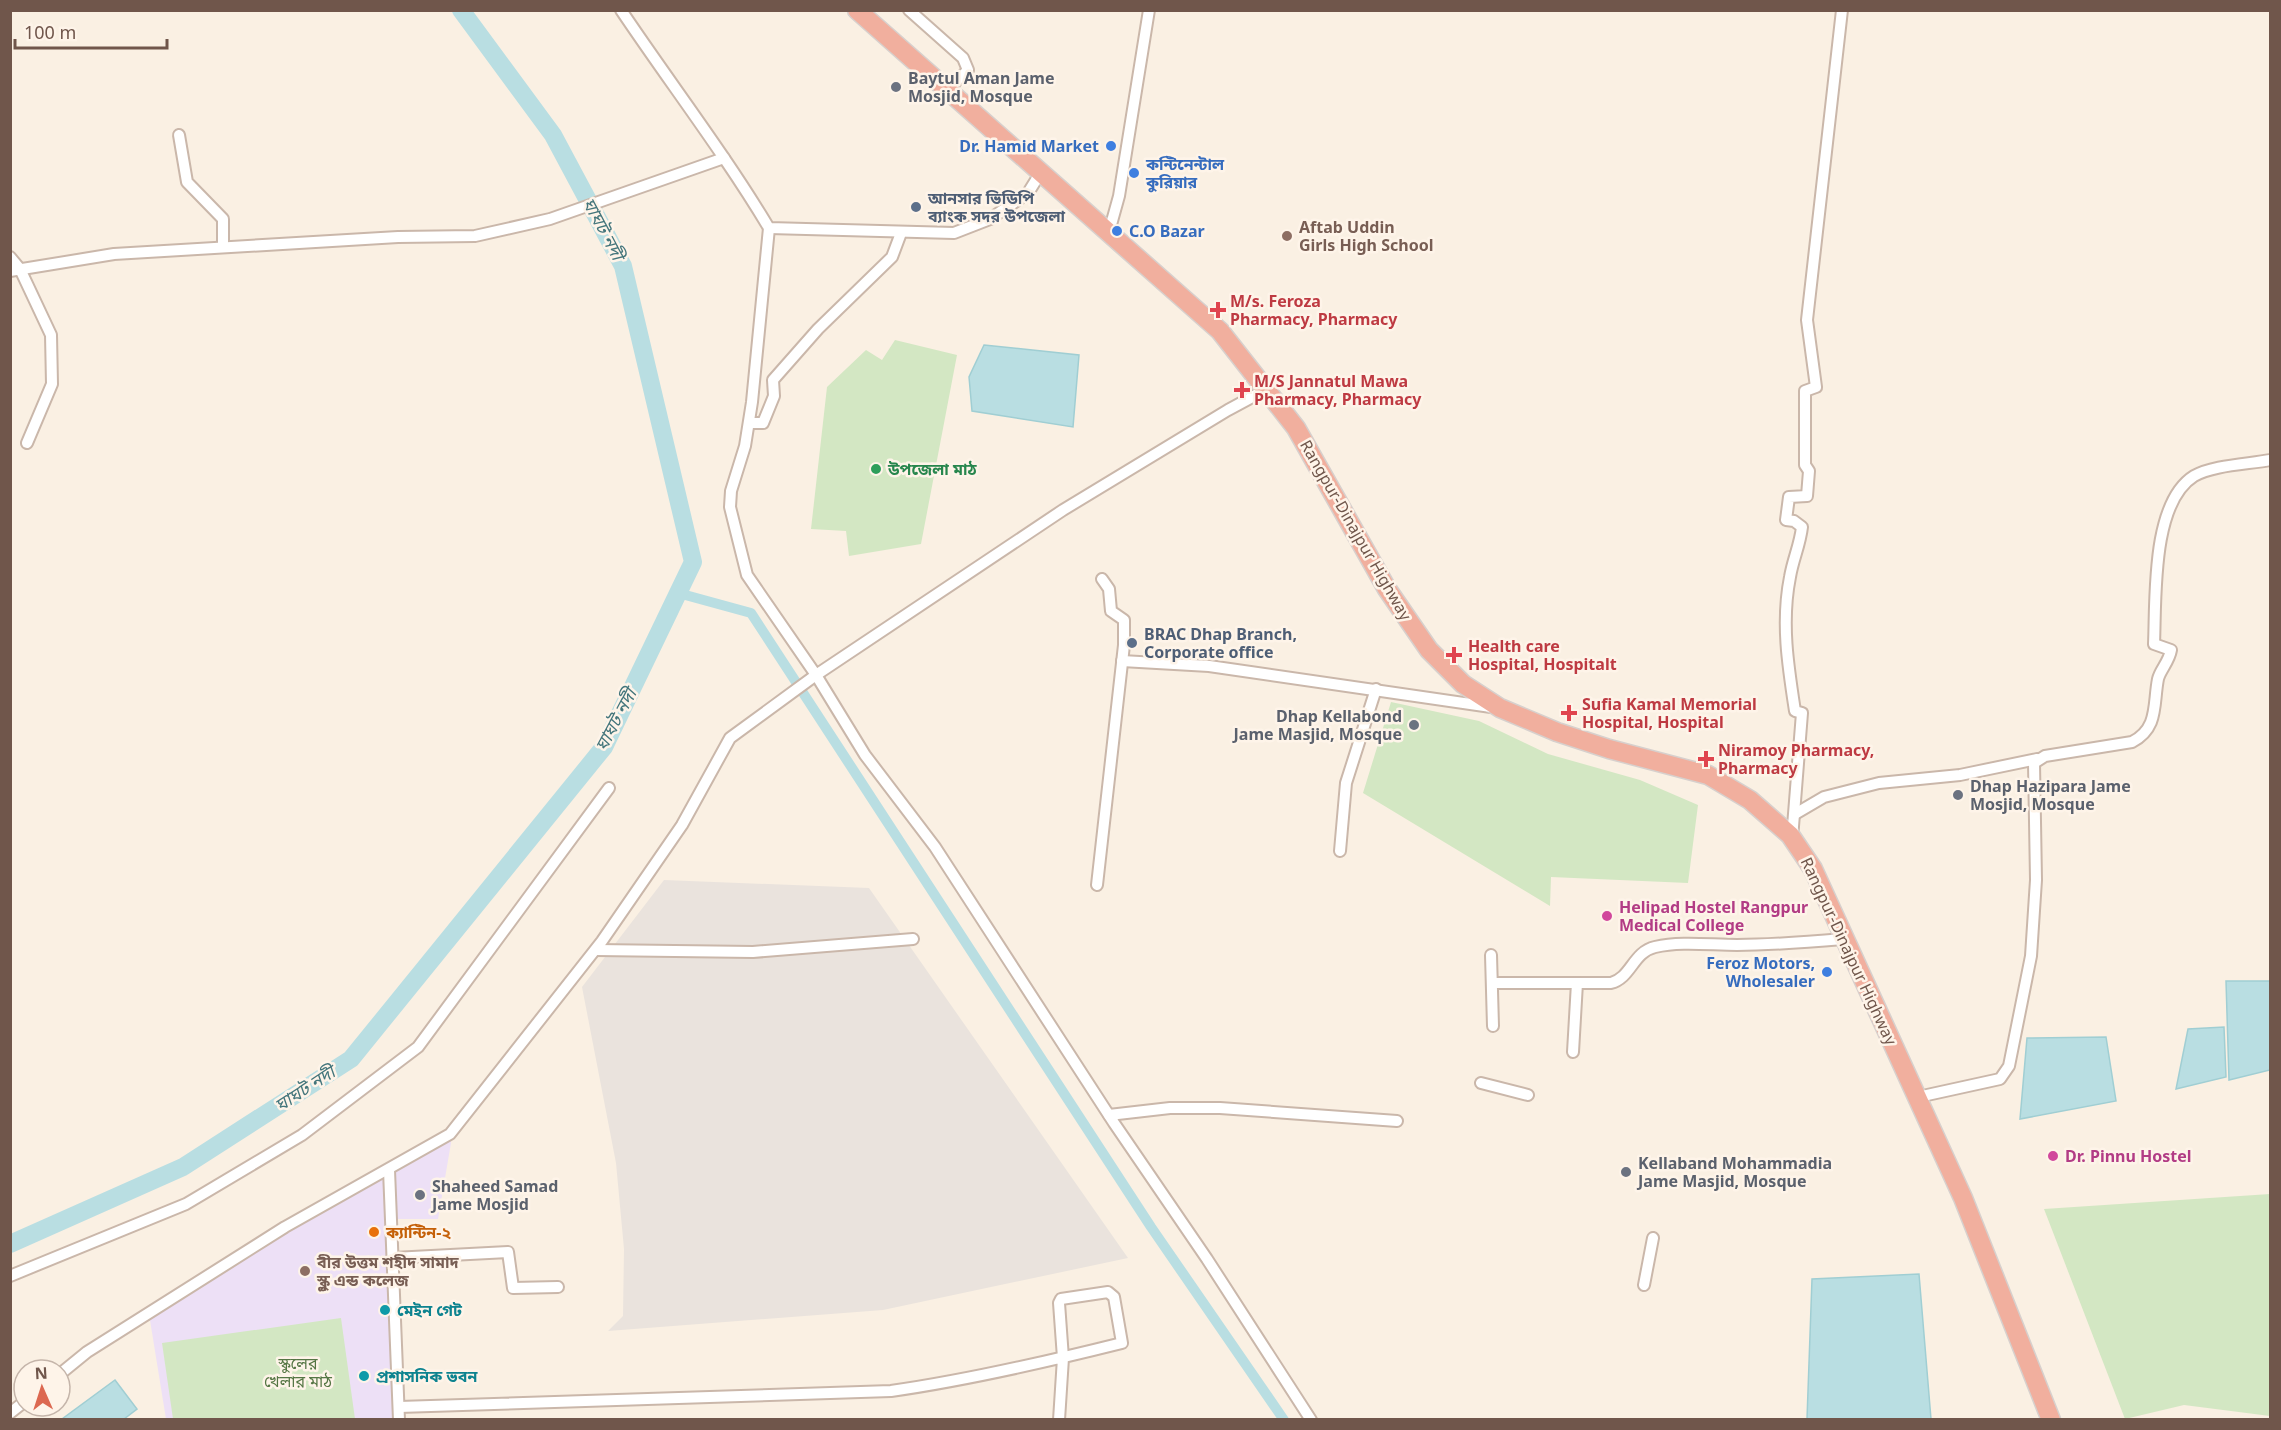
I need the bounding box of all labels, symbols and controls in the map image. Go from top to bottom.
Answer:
scale bar [15,12,166,50]
text: 100 m [24,20,76,44]
place label: Baytul Aman Jame Mosjid, Mosque [908,67,1054,107]
marker: Baytul Aman Jame Mosjid, Mosque [889,80,903,94]
place label: Dr. Hamid Market [959,135,1099,157]
marker: Dr. Hamid Market [1104,139,1118,153]
place label: কন্টিনেন্টাল কুরিয়ার [1145,153,1225,193]
marker: কন্টিনেন্টাল কুরিয়ার [1127,166,1141,180]
place label: আনসার ভিডিপি ব্যাংক সদর উপজেলা [927,187,1066,227]
water label: ঘাঘট নদী [578,193,632,267]
marker: আনসার ভিডিপি ব্যাংক সদর উপজেলা [909,200,923,214]
place label: Aftab Uddin Girls High School [1299,216,1433,256]
place label: C.O Bazar [1129,220,1205,242]
marker: C.O Bazar [1110,224,1124,238]
marker: Aftab Uddin Girls High School [1280,229,1294,243]
place label: M/s. Feroza Pharmacy, Pharmacy [1230,290,1398,330]
marker: M/s. Feroza Pharmacy, Pharmacy [1211,303,1225,317]
place label: M/S Jannatul Mawa Pharmacy, Pharmacy [1254,370,1422,410]
marker: M/S Jannatul Mawa Pharmacy, Pharmacy [1235,383,1249,397]
street label: Rangpur-Dinajpur Highway [1295,436,1417,625]
place label: উপজেলা মাঠ [887,458,978,480]
marker: উপজেলা মাঠ [869,462,883,476]
place label: BRAC Dhap Branch, Corporate office [1144,623,1297,663]
place label: Health care Hospital, Hospitalt [1468,635,1617,675]
marker: BRAC Dhap Branch, Corporate office [1125,636,1139,650]
marker: Health care Hospital, Hospitalt [1445,646,1463,664]
water label: ঘাঘট নদী [589,681,643,755]
place label: Sufia Kamal Memorial Hospital, Hospital [1582,693,1757,733]
marker: Sufia Kamal Memorial Hospital, Hospital [1560,704,1578,722]
place label: Dhap Kellabond Jame Masjid, Mosque [1232,705,1402,745]
marker: Dhap Kellabond Jame Masjid, Mosque [1407,718,1421,732]
place label: Niramoy Pharmacy, Pharmacy [1718,739,1874,779]
marker: Niramoy Pharmacy, Pharmacy [1699,752,1713,766]
place label: Dhap Hazipara Jame Mosjid, Mosque [1970,775,2131,815]
marker: Dhap Hazipara Jame Mosjid, Mosque [1951,788,1965,802]
street label: Rangpur-Dinajpur Highway [1796,854,1903,1049]
place label: Helipad Hostel Rangpur Medical College [1619,896,1808,936]
marker: Helipad Hostel Rangpur Medical College [1600,909,1614,923]
place label: Feroz Motors, Wholesaler [1706,952,1815,992]
marker: Feroz Motors, Wholesaler [1820,965,1834,979]
water label: ঘাঘট নদী [270,1058,342,1117]
place label: Dr. Pinnu Hostel [2065,1145,2192,1167]
marker: Dr. Pinnu Hostel [2046,1149,2060,1163]
place label: Kellaband Mohammadia Jame Masjid, Mosque [1636,1152,1832,1192]
marker: Kellaband Mohammadia Jame Masjid, Mosque [1619,1165,1633,1179]
place label: Shaheed Samad Jame Mosjid [430,1175,558,1215]
marker: Shaheed Samad Jame Mosjid [413,1188,427,1202]
place label: ক্যান্টিন-২ [385,1221,451,1243]
marker: ক্যান্টিন-২ [367,1225,381,1239]
place label: বীর উত্তম শহীদ সামাদ স্কুল এন্ড কলেজ [316,1251,460,1292]
marker: বীর উত্তম শহীদ সামাদ স্কুল এন্ড কলেজ [298,1264,312,1278]
place label: মেইন গেট [397,1299,463,1321]
marker: মেইন গেট [378,1303,392,1317]
park label: স্কুলের খেলার মাঠ [264,1352,332,1392]
north arrow [12,1358,72,1418]
text: N [34,1362,48,1384]
place label: প্রশাসনিক ভবন [376,1365,478,1387]
marker: প্রশাসনিক ভবন [357,1369,371,1383]

